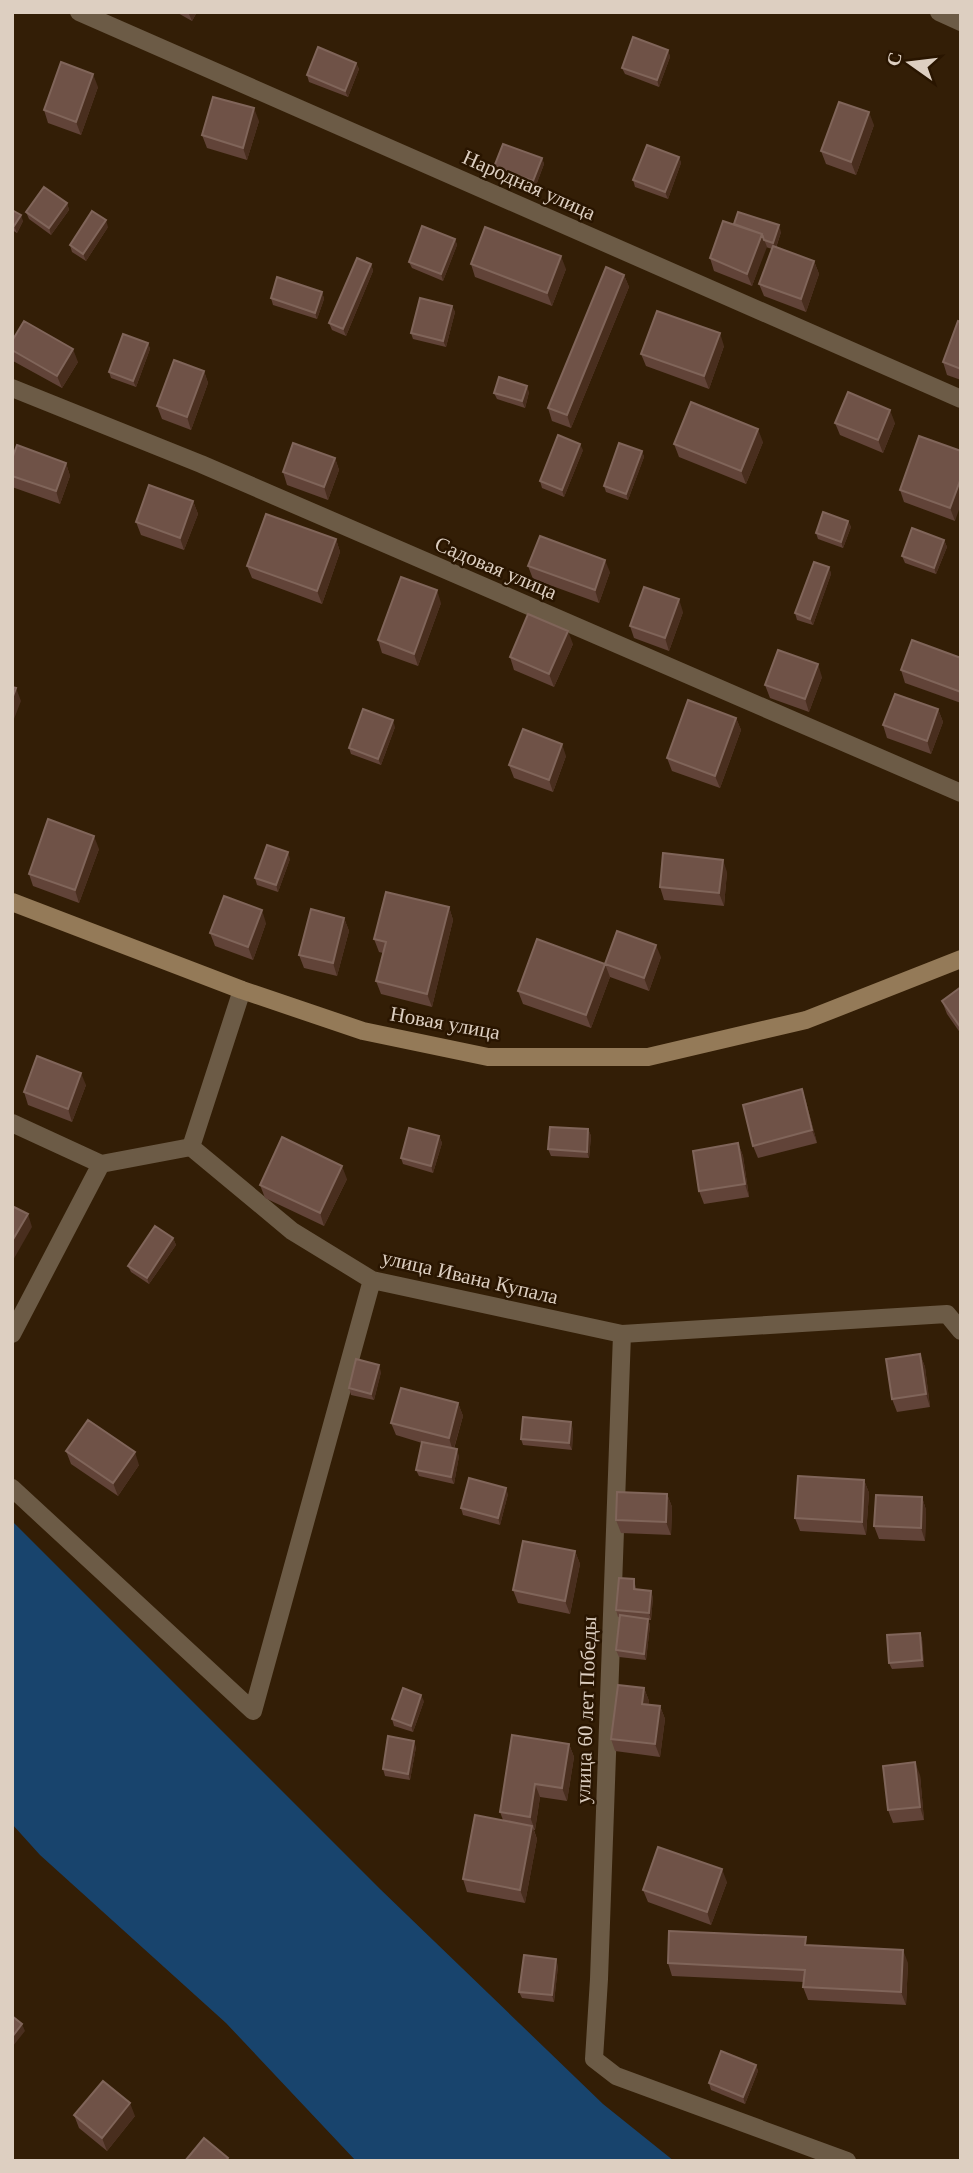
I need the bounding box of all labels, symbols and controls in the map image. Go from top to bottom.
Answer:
north arrow [875,28,945,98]
text: С [882,50,906,68]
street label: Народная улица [459,145,600,225]
street label: Садовая улица [431,532,561,605]
street label: Новая улица [388,1002,503,1045]
street label: улица Ивана Купала [379,1245,561,1309]
street label: улица 60 лет Победы [571,1616,601,1804]

